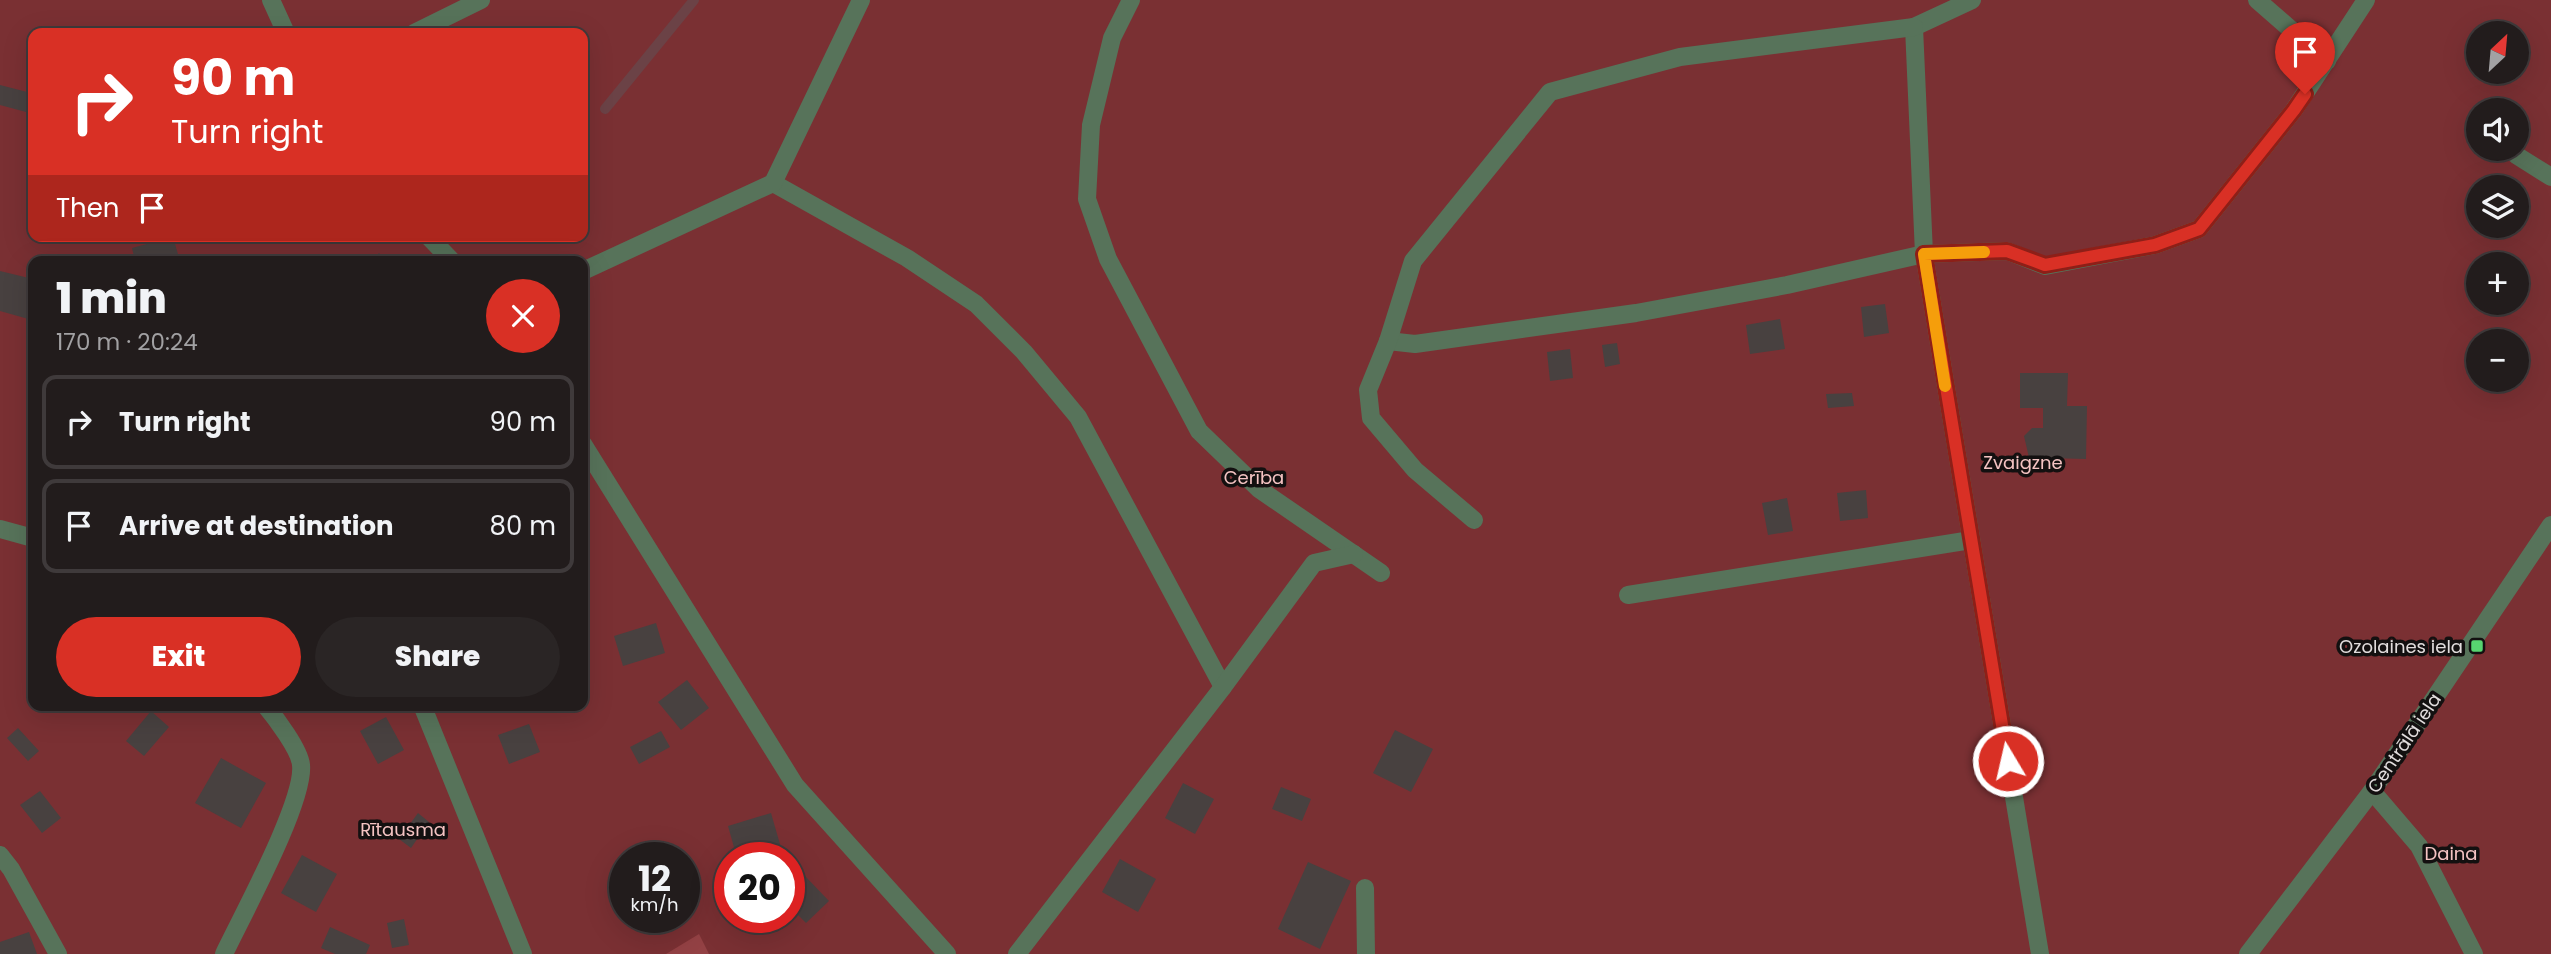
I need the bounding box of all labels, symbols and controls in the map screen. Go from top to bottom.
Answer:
north arrow [2466,21,2529,84]
map controls [2466,21,2529,392]
pin [2275,22,2335,94]
icon: arrive [2286,33,2324,71]
text: 90 m [171,44,295,112]
icon: right [56,56,147,147]
button: sound [2466,98,2529,161]
text: Turn right [171,109,323,154]
button: layers [2466,175,2529,238]
icon: arrive [133,189,171,227]
text: Then [56,190,119,226]
button: + [2466,252,2529,315]
text: 1 min [56,269,167,328]
button: close [486,279,560,353]
text: 170 m · 20:24 [56,326,198,358]
button: − [2466,329,2529,392]
icon: right [60,403,98,441]
text: Turn right [119,404,251,440]
text: 90 m [490,404,556,440]
park label: Zvaigzne [1983,450,2063,475]
park label: Cerība [1224,465,1284,490]
icon: arrive [60,507,98,545]
text: Arrive at destination [119,508,394,544]
text: 80 m [490,508,556,544]
button: Exit [56,617,301,697]
button: Share [315,617,560,697]
place label: Ozolaines iela [2339,634,2463,659]
marker: Ozolaines iela [2469,638,2485,654]
street label: Centrālā iela [2361,688,2447,798]
position arrow [1971,724,2045,798]
park label: Rītausma [360,817,446,842]
park label: Daina [2424,841,2478,866]
speed limit sign: 20 [714,842,805,933]
text: 12 [638,854,671,903]
text: km/h [631,892,678,917]

